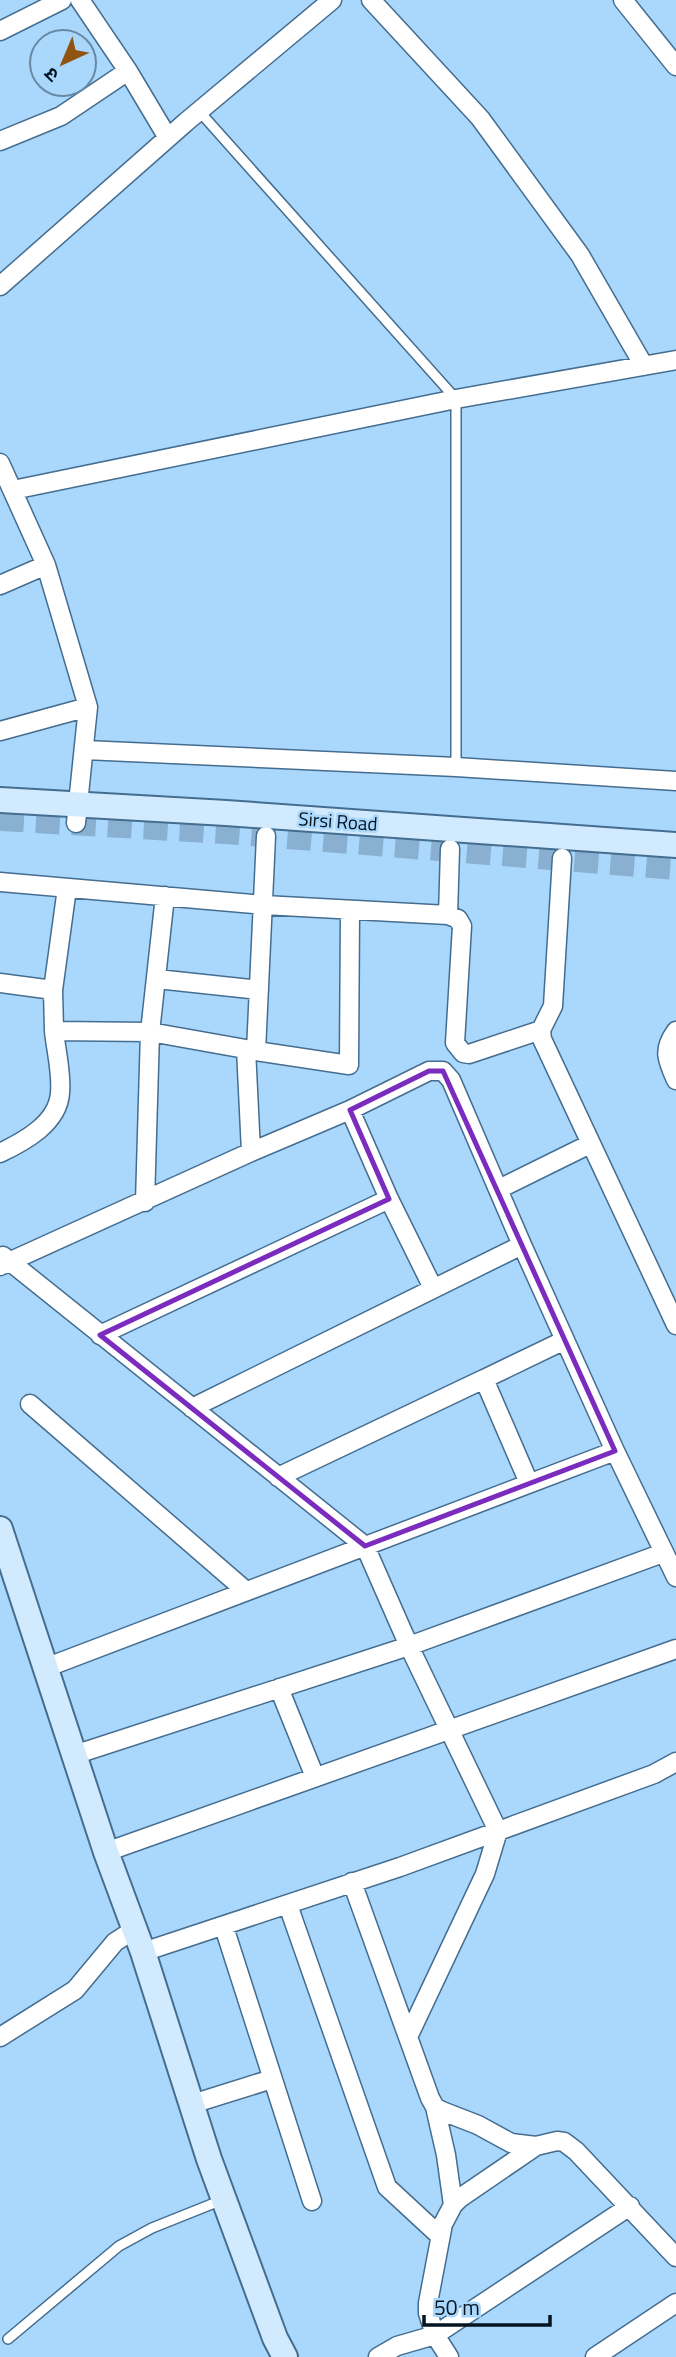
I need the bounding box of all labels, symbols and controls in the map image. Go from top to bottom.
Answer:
north arrow [28,28,98,98]
text: उ [36,61,65,90]
street label: Sirsi Road [297,803,379,838]
scale bar [424,2284,550,2328]
text: 50 m [434,2291,480,2323]

